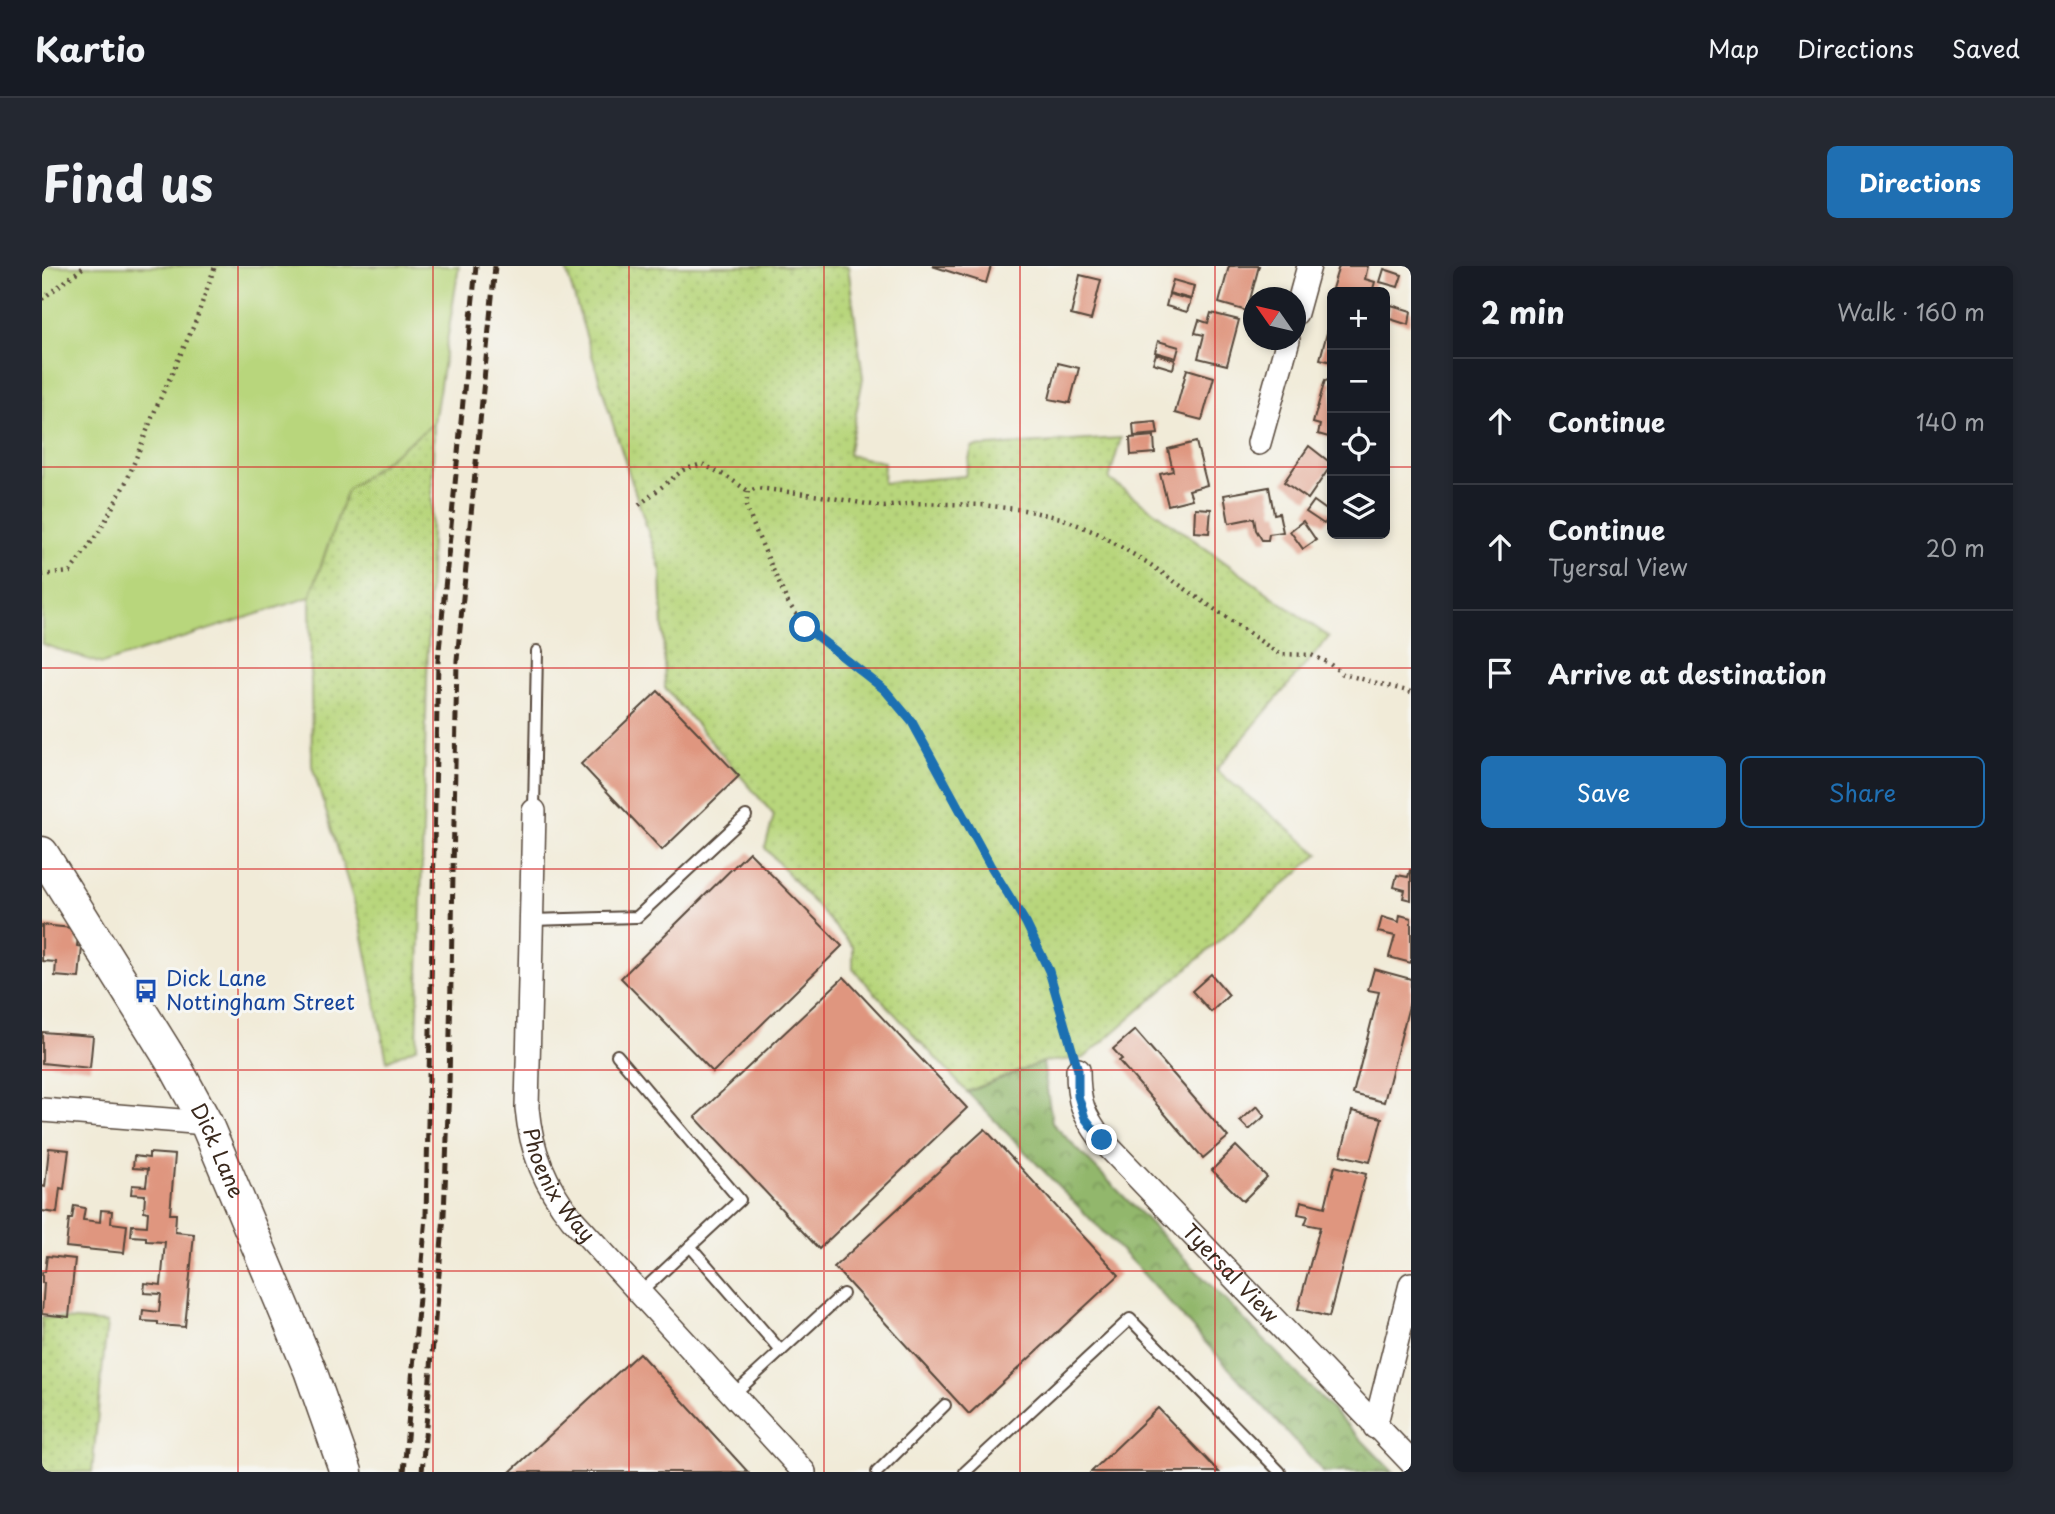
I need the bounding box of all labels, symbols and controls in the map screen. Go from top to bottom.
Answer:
text: Kartio [35,23,145,73]
text: Map [1708,30,1759,66]
text: Directions [1797,30,1914,66]
text: Saved [1952,30,2020,66]
text: Find us [42,145,213,219]
button: Directions [1827,146,2013,218]
north arrow [1243,287,1306,350]
map controls [1327,287,1390,539]
button: + [1327,287,1390,350]
text: 2 min [1481,289,1565,334]
text: Walk · 160 m [1837,294,1985,329]
button: − [1327,350,1390,413]
icon: ahead [1481,402,1519,440]
text: Continue [1548,402,1665,441]
text: 140 m [1916,404,1985,439]
button: locate [1327,413,1390,476]
button: layers [1327,476,1390,539]
text: Continue [1548,510,1665,549]
icon: ahead [1481,528,1519,566]
text: 20 m [1926,530,1985,565]
text: Tyersal View [1548,549,1688,584]
route start [789,611,820,642]
icon: arrive [1481,654,1519,692]
text: Arrive at destination [1548,654,1827,693]
button: Save [1481,756,1726,828]
button: Share [1740,756,1985,828]
place label: Dick Lane Nottingham Street [166,961,355,1017]
bus stop icon: Dick Lane Nottingham Street [132,977,160,1005]
street label: Dick Lane [184,1096,254,1203]
route end [1086,1124,1117,1155]
street label: Phoenix Way [516,1125,604,1249]
street label: Tyersal View [1176,1215,1287,1329]

